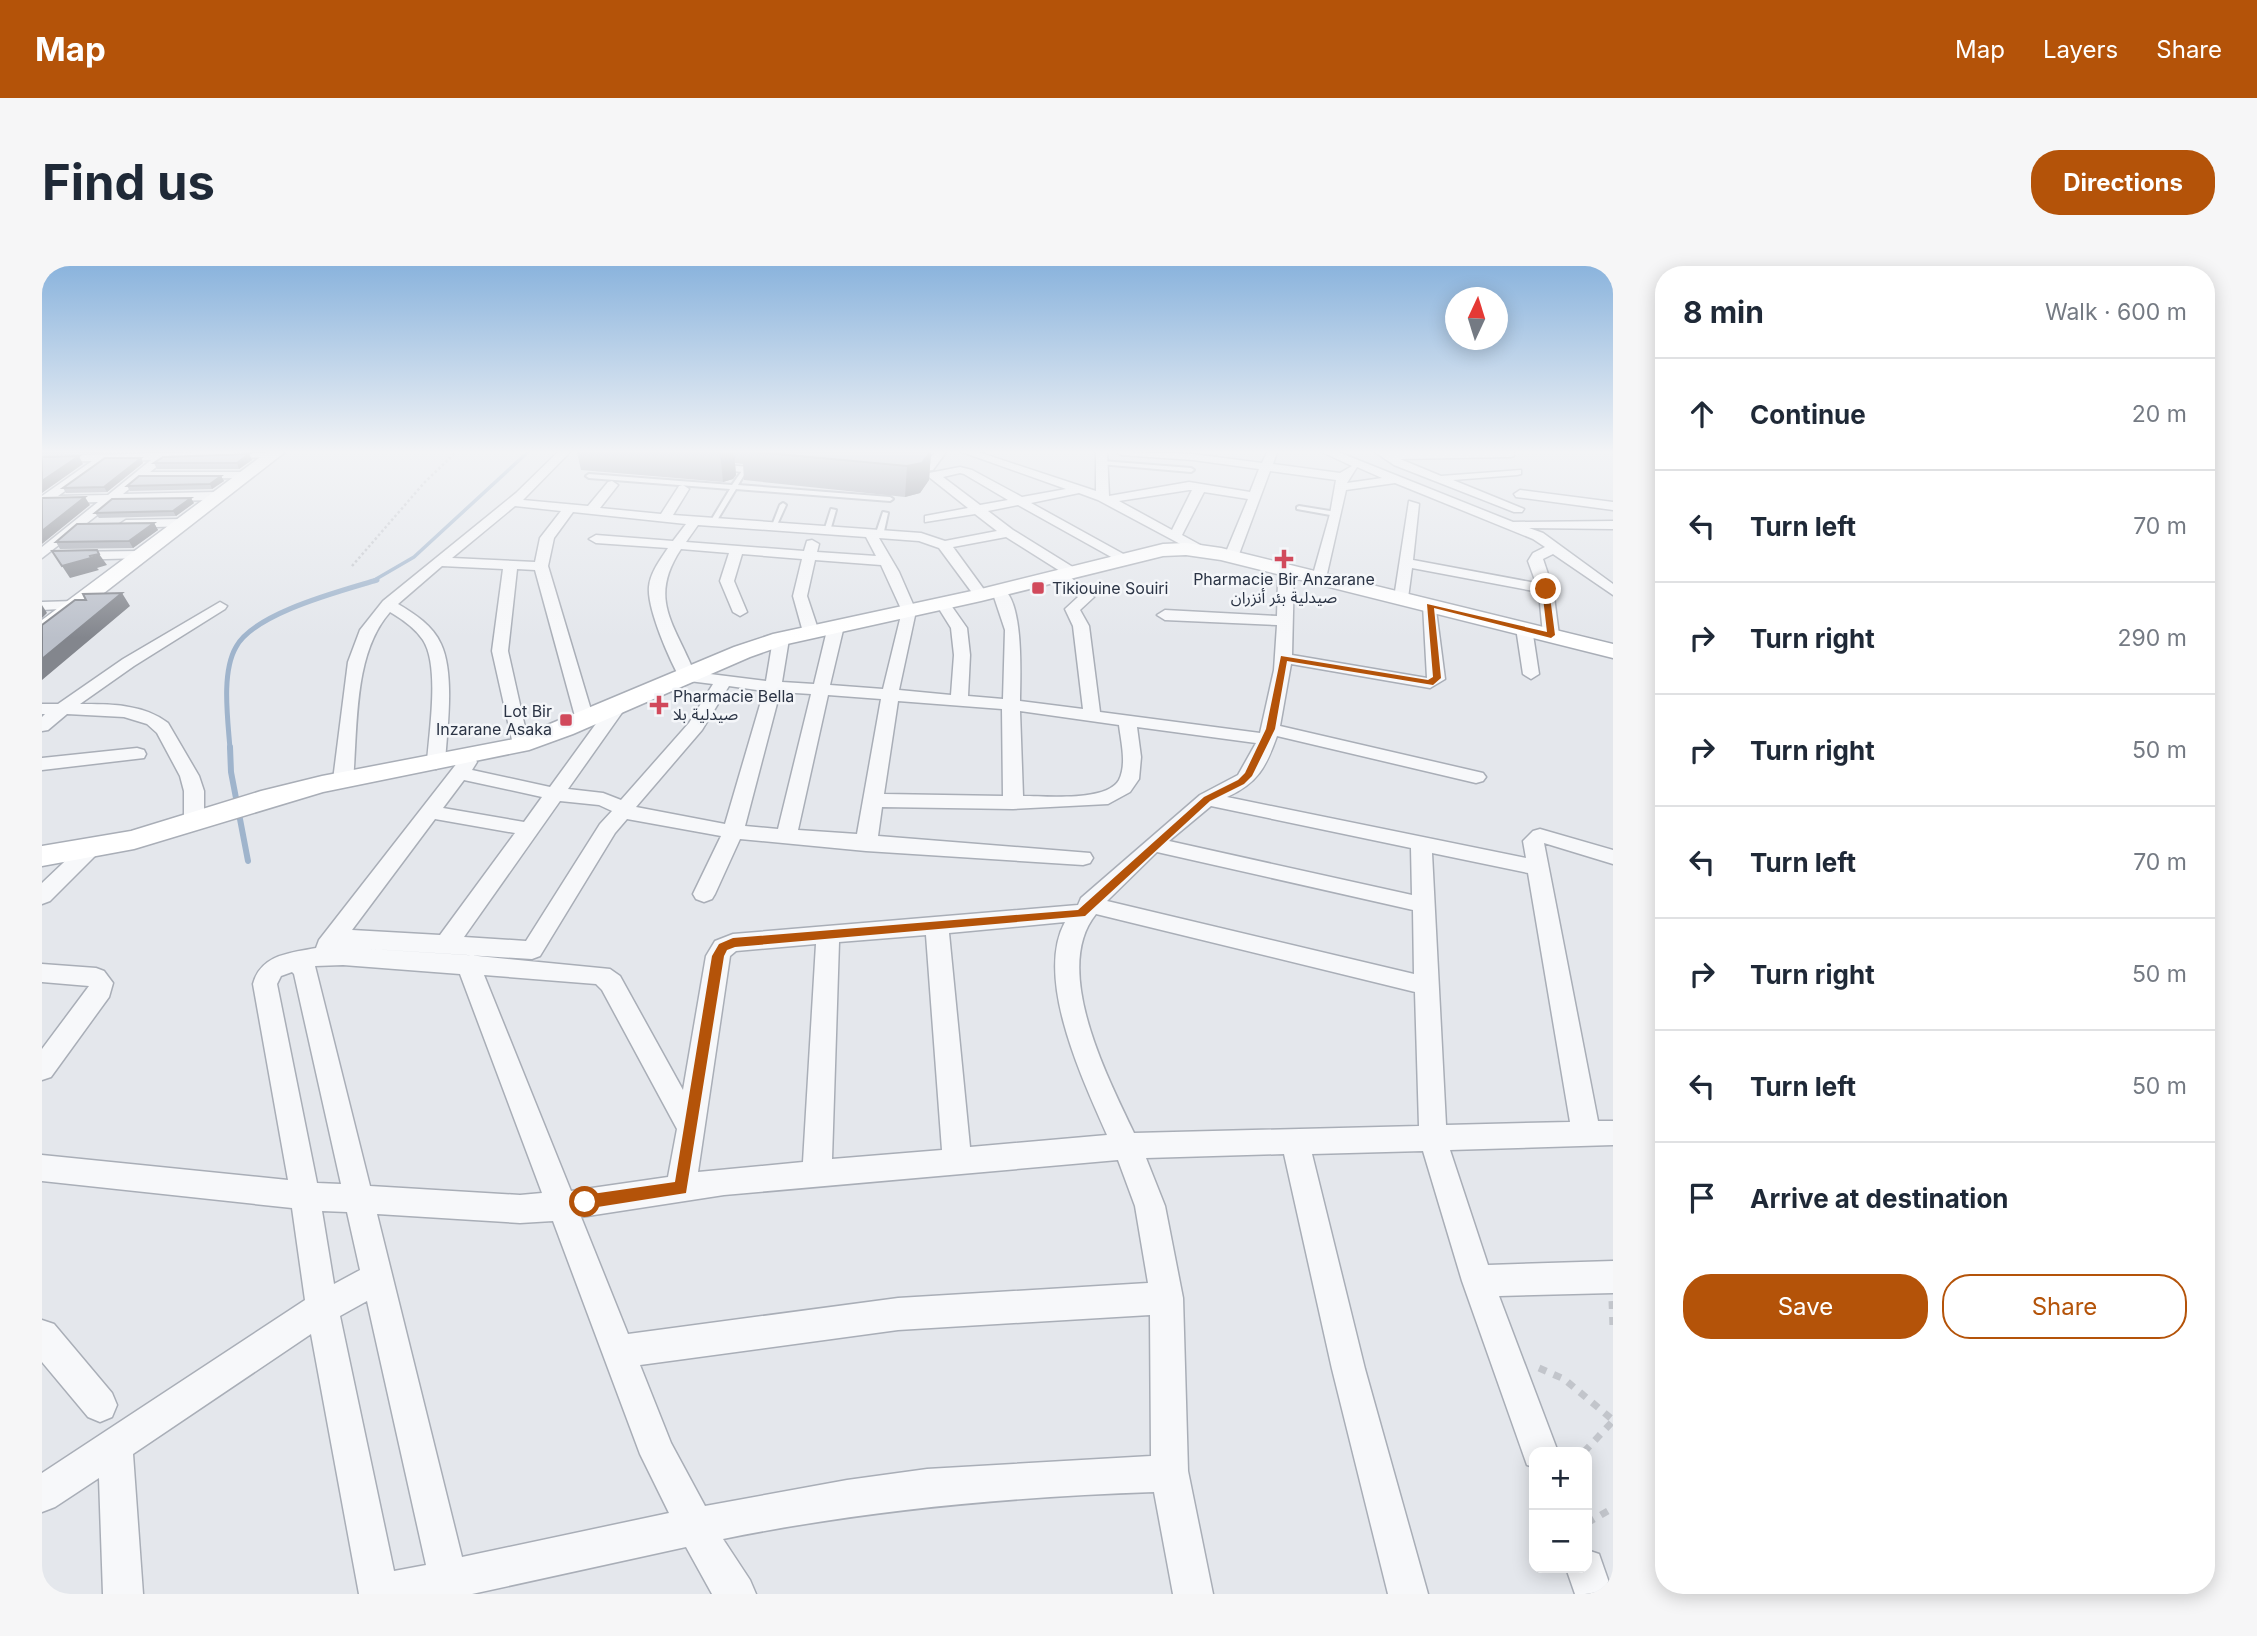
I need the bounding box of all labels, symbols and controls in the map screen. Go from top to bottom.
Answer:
text: Map [35,29,106,69]
text: Map [1955,35,2005,64]
text: Layers [2043,35,2118,64]
text: Share [2156,35,2222,64]
button: Directions [2031,150,2215,215]
text: Find us [42,153,215,212]
north arrow [1445,287,1508,350]
text: 8 min [1683,294,1764,330]
text: Walk · 600 m [2045,298,2187,326]
icon: ahead [1683,395,1721,433]
text: Continue [1750,399,1866,430]
text: 20 m [2132,400,2187,428]
icon: left [1683,507,1721,545]
text: Turn left [1750,511,1856,542]
text: 70 m [2133,512,2187,540]
marker: Pharmacie Bir Anzarane صيدلية بئر أنزران [1276,551,1292,567]
place label: Pharmacie Bir Anzarane صيدلية بئر أنزران [1193,569,1375,607]
route end [1530,573,1561,604]
place label: Tikiouine Souiri [1052,578,1168,598]
marker: Tikiouine Souiri [1030,580,1046,596]
icon: right [1683,619,1721,657]
text: Turn right [1750,623,1875,654]
text: 290 m [2118,624,2187,652]
place label: Pharmacie Bella صيدلية بلا [673,686,794,724]
marker: Pharmacie Bella صيدلية بلا [651,697,667,713]
place label: Lot Bir Inzarane Asaka [436,701,552,739]
marker: Lot Bir Inzarane Asaka [558,712,574,728]
icon: right [1683,731,1721,769]
text: Turn right [1750,735,1875,766]
text: 50 m [2132,736,2187,764]
icon: left [1683,843,1721,881]
text: Turn left [1750,847,1856,878]
text: 70 m [2133,848,2187,876]
icon: right [1683,955,1721,993]
text: Turn right [1750,959,1875,990]
text: 50 m [2132,960,2187,988]
icon: left [1683,1067,1721,1105]
text: Turn left [1750,1071,1856,1102]
text: 50 m [2132,1072,2187,1100]
icon: arrive [1683,1179,1721,1217]
text: Arrive at destination [1750,1183,2009,1214]
route start [569,1186,600,1217]
button: Save [1683,1274,1928,1339]
button: Share [1942,1274,2187,1339]
map controls [1529,1447,1592,1573]
button: + [1529,1447,1592,1510]
button: − [1529,1510,1592,1573]

